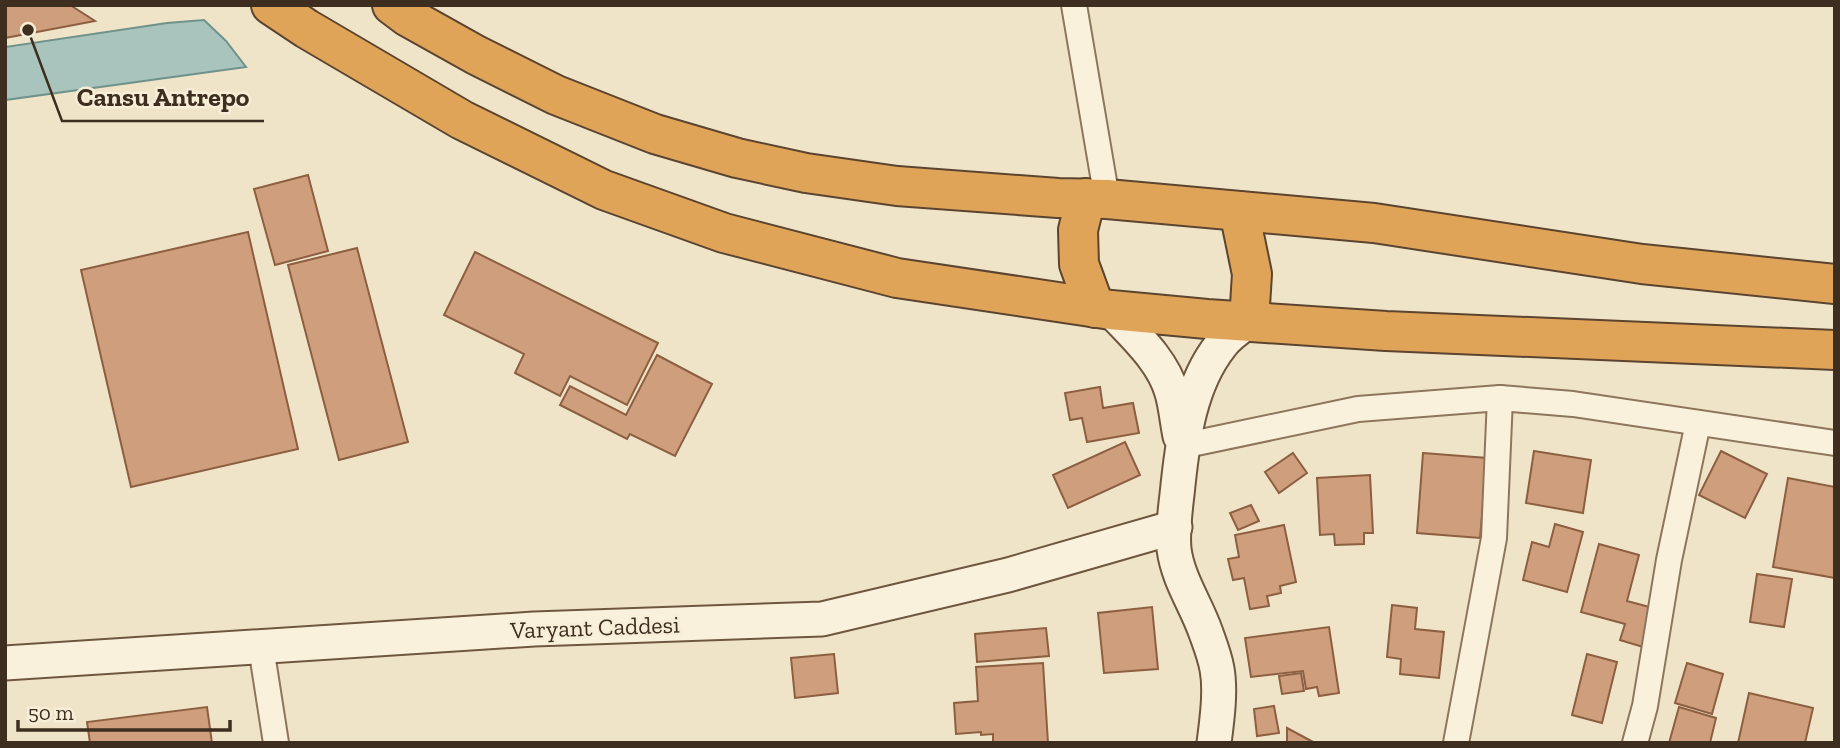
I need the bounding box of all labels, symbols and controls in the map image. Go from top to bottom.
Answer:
callout: Cansu Antrepo [62,74,264,121]
text: Cansu Antrepo [77,81,250,113]
street label: Varyant Caddesi [509,610,681,644]
scale bar [18,688,229,732]
text: 50 m [28,700,74,725]

